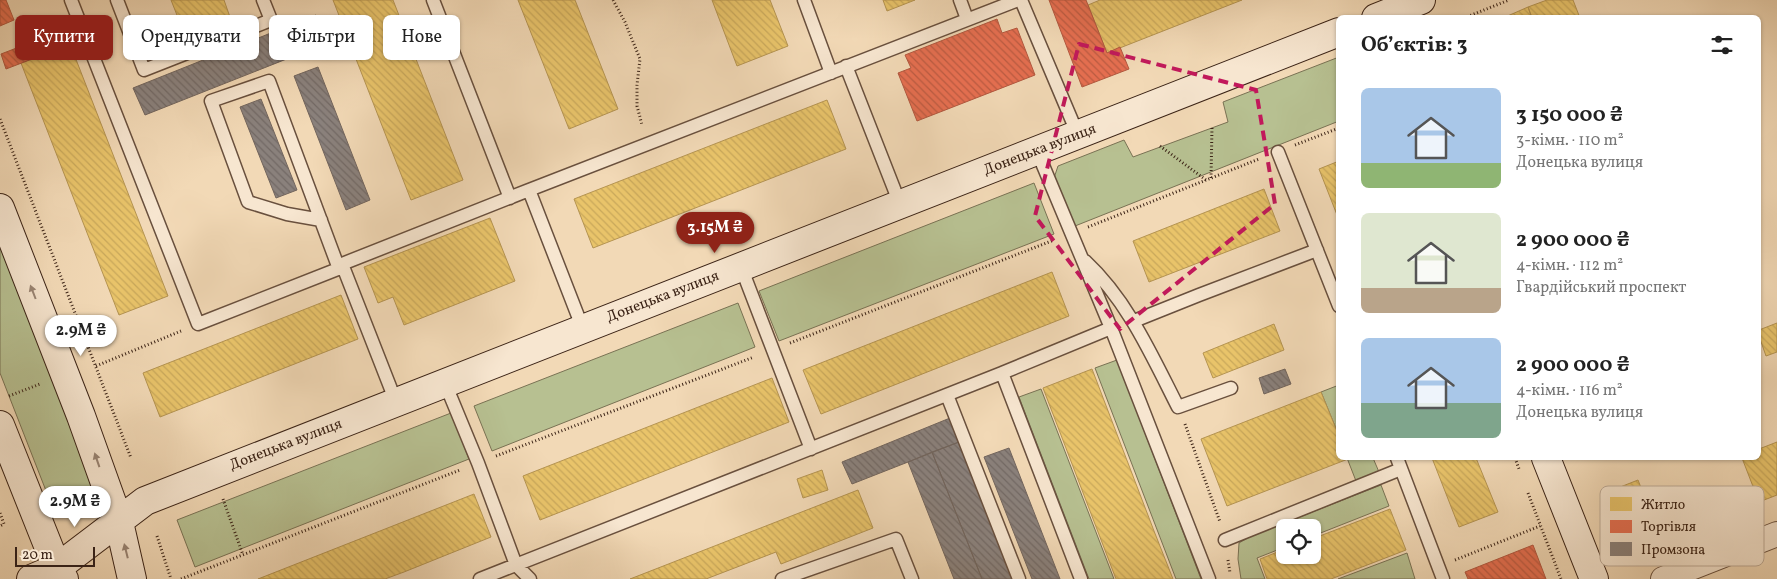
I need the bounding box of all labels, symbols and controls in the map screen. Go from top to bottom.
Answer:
chip: Купити [15,15,113,60]
chip: Орендувати [123,15,259,60]
chip: Фільтри [269,15,373,60]
chip: Нове [383,15,460,60]
text: Об’єктів: 3 [1361,31,1468,60]
icon: filters [1708,31,1736,59]
text: 3 150 000 ₴ [1516,101,1623,130]
icon: home [1401,108,1461,168]
street label: Донецька вулиця [981,119,1100,181]
text: 3-кімн. · 110 m² [1516,130,1624,152]
text: Донецька вулиця [1516,152,1643,174]
pin: 3.15M ₴ [669,212,761,254]
text: 3.15M ₴ [687,217,743,239]
text: 2 900 000 ₴ [1516,226,1630,255]
icon: home [1401,233,1461,293]
text: 4-кімн. · 112 m² [1516,255,1623,277]
street label: Донецька вулиця [604,266,723,328]
text: Гвардійський проспект [1516,277,1686,299]
one-way arrow [29,284,37,299]
pin: 2.9M ₴ [40,314,122,357]
text: 2.9M ₴ [56,320,106,342]
text: 2 900 000 ₴ [1516,351,1630,380]
icon: home [1401,358,1461,418]
text: 4-кімн. · 116 m² [1516,380,1623,402]
text: Донецька вулиця [1516,402,1643,424]
street label: Донецька вулиця [227,414,346,476]
one-way arrow [93,452,101,467]
pin: 2.9M ₴ [34,486,116,528]
legend [1600,486,1764,566]
text: 2.9M ₴ [50,491,100,513]
text: Житло [1641,496,1685,515]
text: Торгівля [1641,518,1696,537]
map controls [1276,519,1321,564]
button: locate [1276,519,1321,564]
text: Промзона [1641,541,1705,560]
one-way arrow [122,543,130,558]
scale bar [15,544,95,567]
text: 20 m [22,546,53,565]

